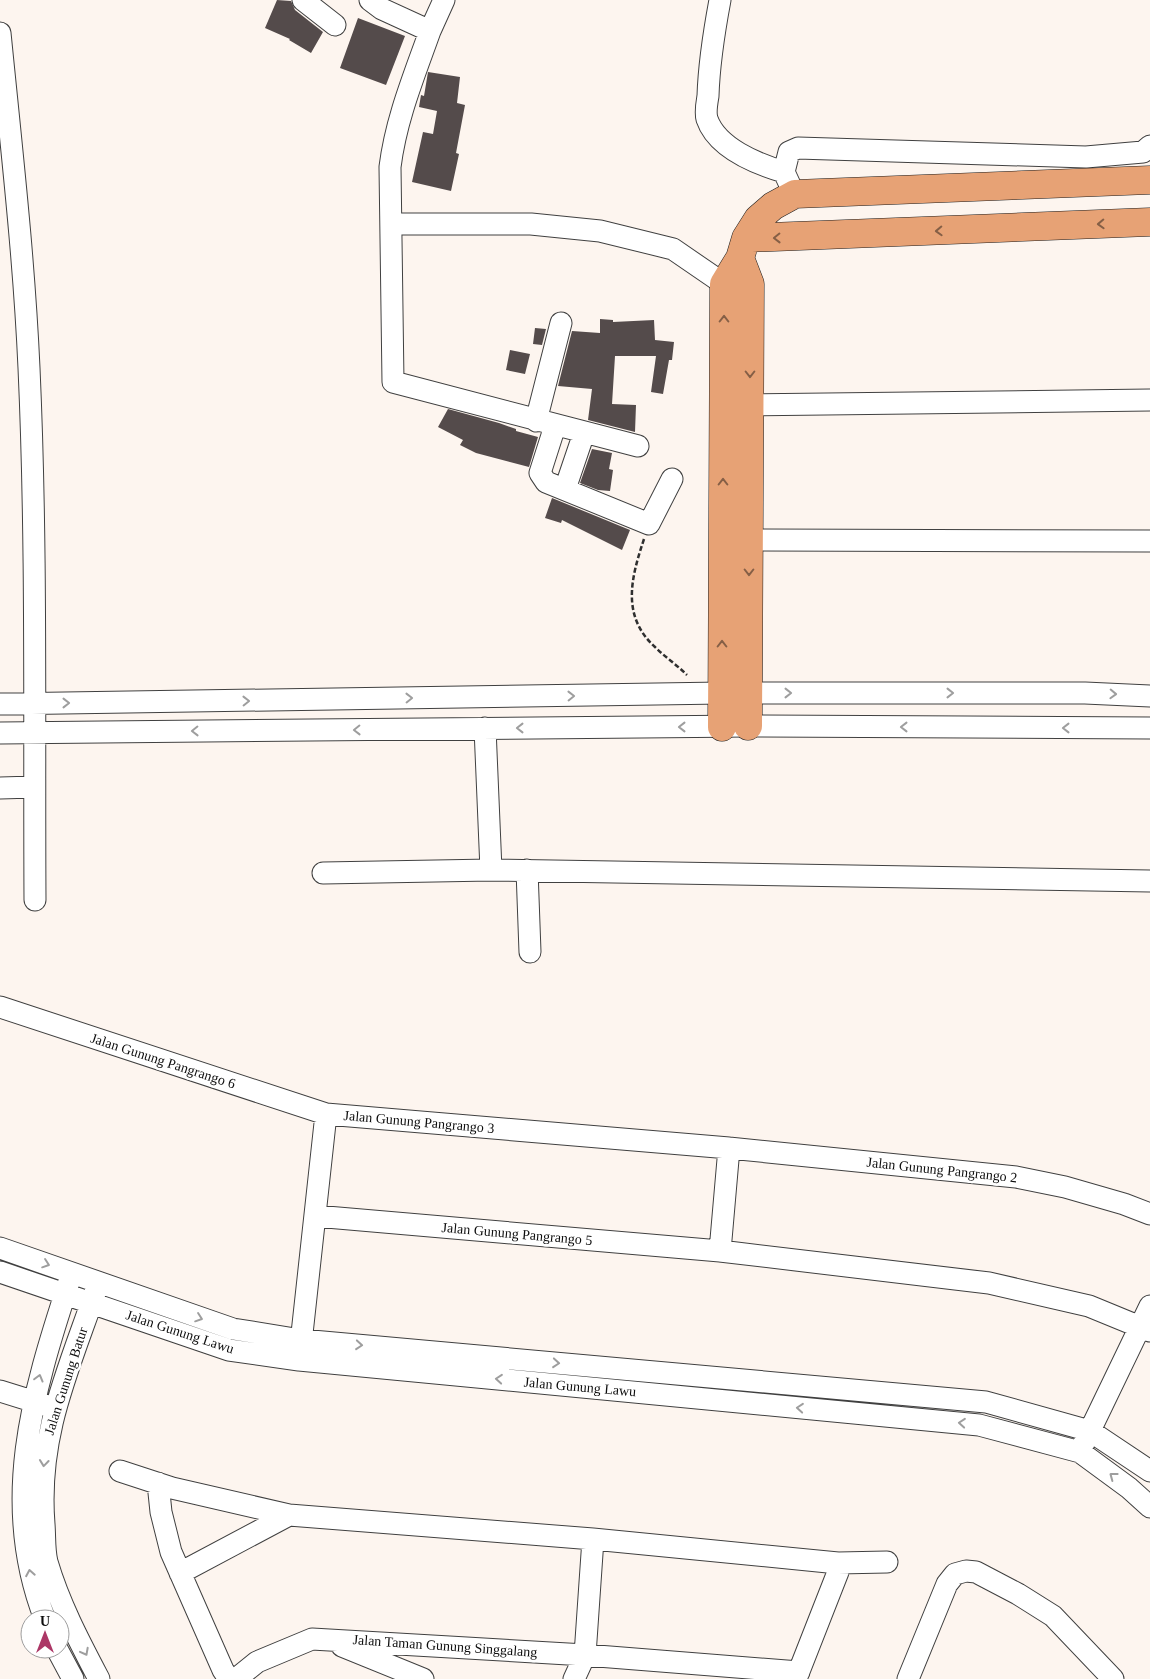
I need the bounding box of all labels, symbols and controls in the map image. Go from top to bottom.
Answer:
one-way arrow [1097,219,1105,230]
one-way arrow [935,226,942,236]
one-way arrow [772,232,780,243]
one-way arrow [719,315,729,322]
one-way arrow [745,371,755,379]
one-way arrow [718,477,728,485]
one-way arrow [744,568,754,576]
one-way arrow [717,640,727,648]
one-way arrow [784,688,792,698]
one-way arrow [947,688,955,698]
one-way arrow [1110,689,1117,699]
one-way arrow [567,690,575,701]
one-way arrow [405,693,413,703]
one-way arrow [242,696,250,706]
one-way arrow [62,698,70,708]
one-way arrow [678,722,686,732]
one-way arrow [900,722,908,732]
one-way arrow [515,723,523,733]
one-way arrow [1062,723,1070,733]
one-way arrow [353,725,360,735]
one-way arrow [190,726,198,736]
street label: Jalan Gunung Pangrango 6 [89,1030,237,1092]
street label: Jalan Gunung Pangrango 3 [343,1108,495,1136]
street label: Jalan Gunung Pangrango 2 [866,1155,1018,1185]
street label: Jalan Gunung Pangrango 5 [441,1220,593,1248]
one-way arrow [41,1258,50,1268]
street label: Jalan Gunung Lawu [124,1307,236,1357]
one-way arrow [195,1312,203,1322]
street label: Jalan Gunung Batur [42,1325,91,1437]
one-way arrow [355,1339,363,1350]
one-way arrow [552,1357,560,1368]
one-way arrow [33,1374,43,1382]
one-way arrow [495,1374,503,1385]
street label: Jalan Gunung Lawu [523,1375,637,1399]
one-way arrow [796,1403,804,1414]
one-way arrow [958,1418,966,1429]
one-way arrow [39,1459,50,1467]
one-way arrow [1109,1473,1119,1482]
one-way arrow [26,1568,36,1577]
north arrow [20,1609,70,1659]
text: U [40,1614,50,1629]
street label: Jalan Taman Gunung Singgalang [352,1632,538,1660]
one-way arrow [79,1647,89,1656]

